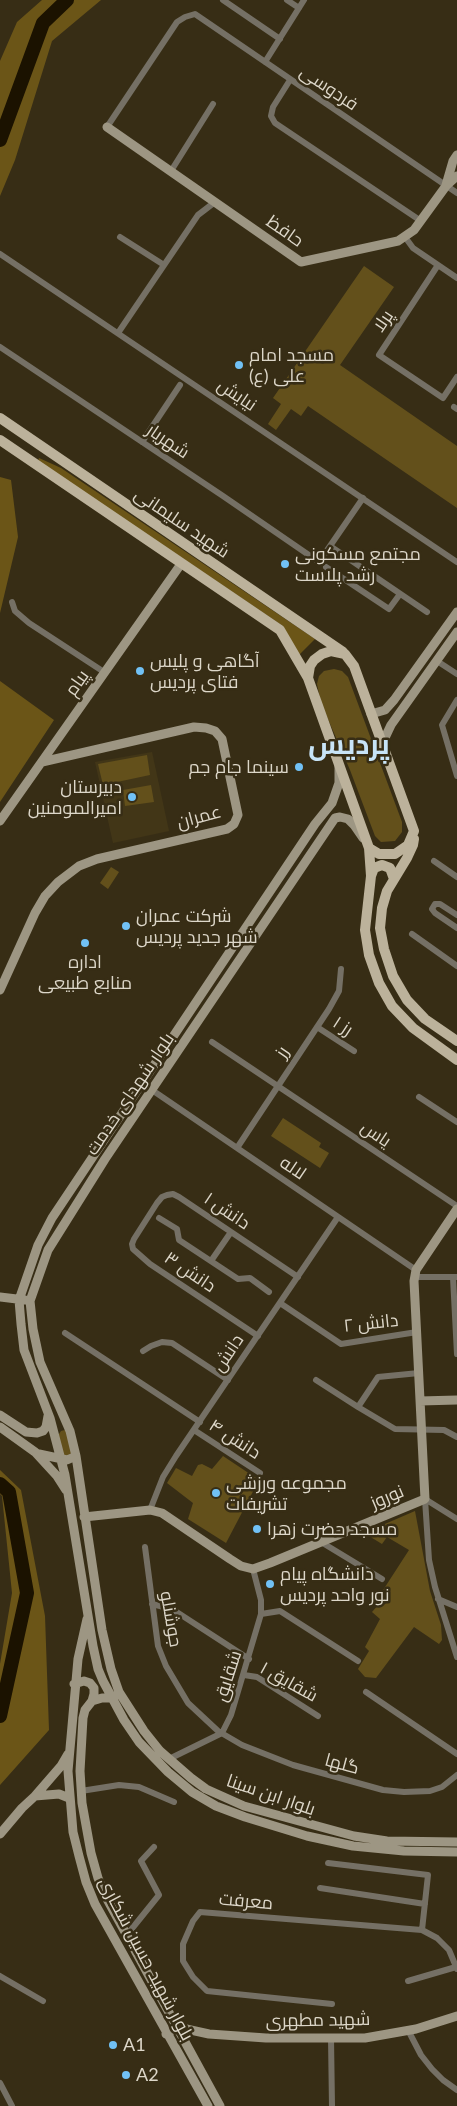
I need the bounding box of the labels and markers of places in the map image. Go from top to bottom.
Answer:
place label: مسجد امام علی (ع) [249,344,334,386]
marker: مسجد امام علی (ع) [233,359,245,371]
place label: مجتمع مسکونی رشد پلاست [295,543,421,586]
marker: مجتمع مسکونی رشد پلاست [279,558,291,570]
place label: آگاهی و پلیس فتای پردیس [150,650,260,692]
marker: آگاهی و پلیس فتای پردیس [134,665,146,677]
place label: سینما جام جم [188,756,289,778]
marker: سینما جام جم [293,761,305,773]
place label: دبیرستان امیرالمومنین [28,776,122,819]
marker: دبیرستان امیرالمومنین [126,791,138,803]
place label: شرکت عمران شهر جدید پردیس [136,905,258,948]
marker: شرکت عمران شهر جدید پردیس [120,920,132,932]
marker: اداره منابع طبیعی [79,937,91,949]
place label: اداره منابع طبیعی [38,951,132,994]
place label: مجموعه ورزشی تشریفات [226,1472,347,1515]
marker: مجموعه ورزشی تشریفات [210,1487,222,1499]
place label: مسجد حضرت زهرا [267,1518,397,1540]
marker: مسجد حضرت زهرا [251,1523,263,1535]
place label: دانشگاه پیام نور واحد پردیس [280,1563,390,1606]
marker: دانشگاه پیام نور واحد پردیس [264,1578,276,1590]
place label: A1 [123,2034,146,2056]
marker: A1 [107,2039,119,2051]
place label: A2 [136,2064,159,2086]
marker: A2 [120,2069,132,2081]

